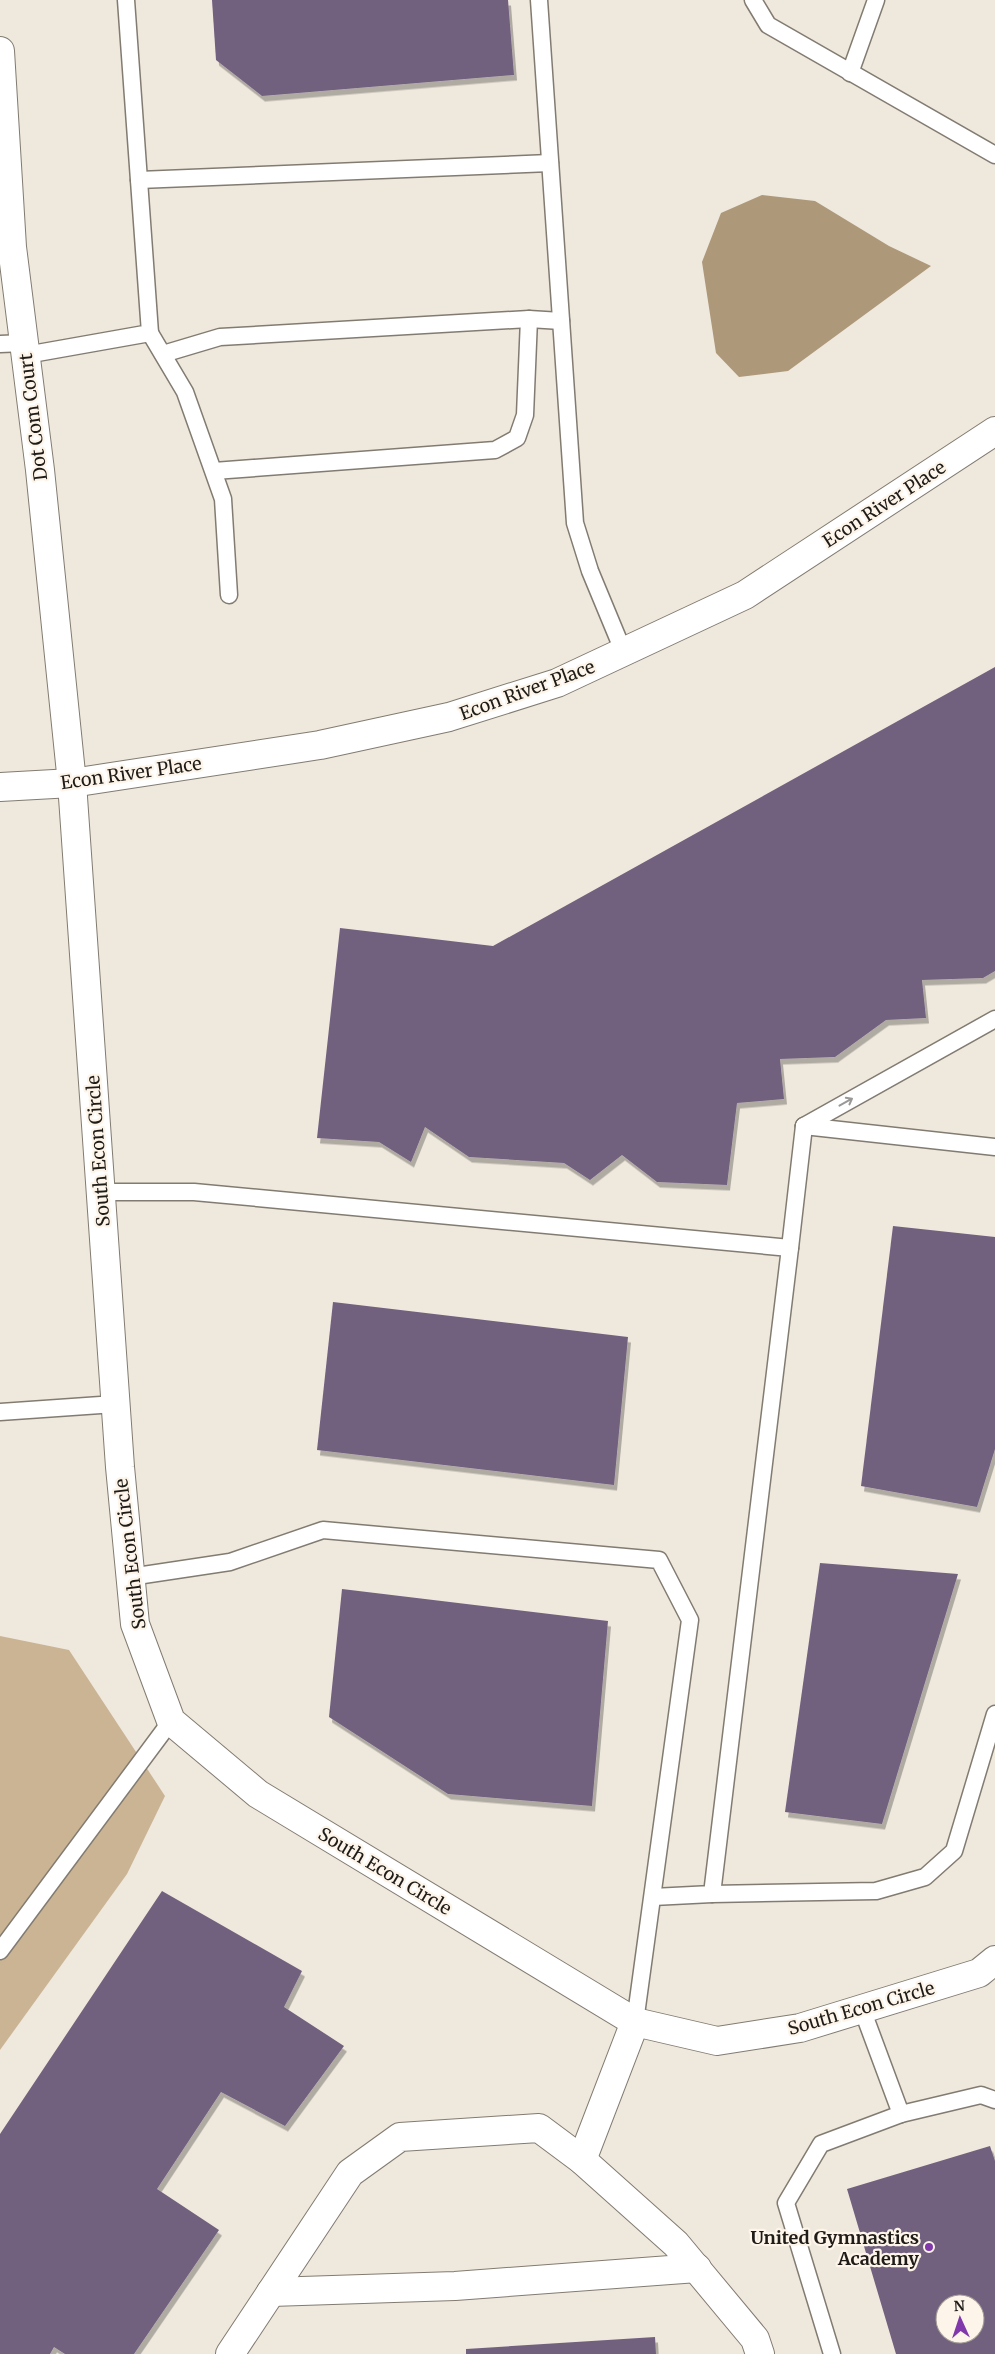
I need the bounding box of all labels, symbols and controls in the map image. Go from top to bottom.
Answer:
street label: Dot Com Court [14,352,52,482]
street label: Econ River Place [818,456,950,552]
street label: Econ River Place [456,655,598,725]
street label: Econ River Place [59,752,203,794]
street label: South Econ Circle [81,1075,115,1227]
one-way arrow [839,1097,854,1107]
street label: South Econ Circle [109,1477,151,1631]
street label: South Econ Circle [314,1822,456,1920]
street label: South Econ Circle [785,1976,937,2040]
place label: United Gymnastics Academy [751,2226,919,2270]
marker: United Gymnastics Academy [923,2241,935,2253]
north arrow [935,2294,985,2344]
text: N [953,2297,965,2315]

